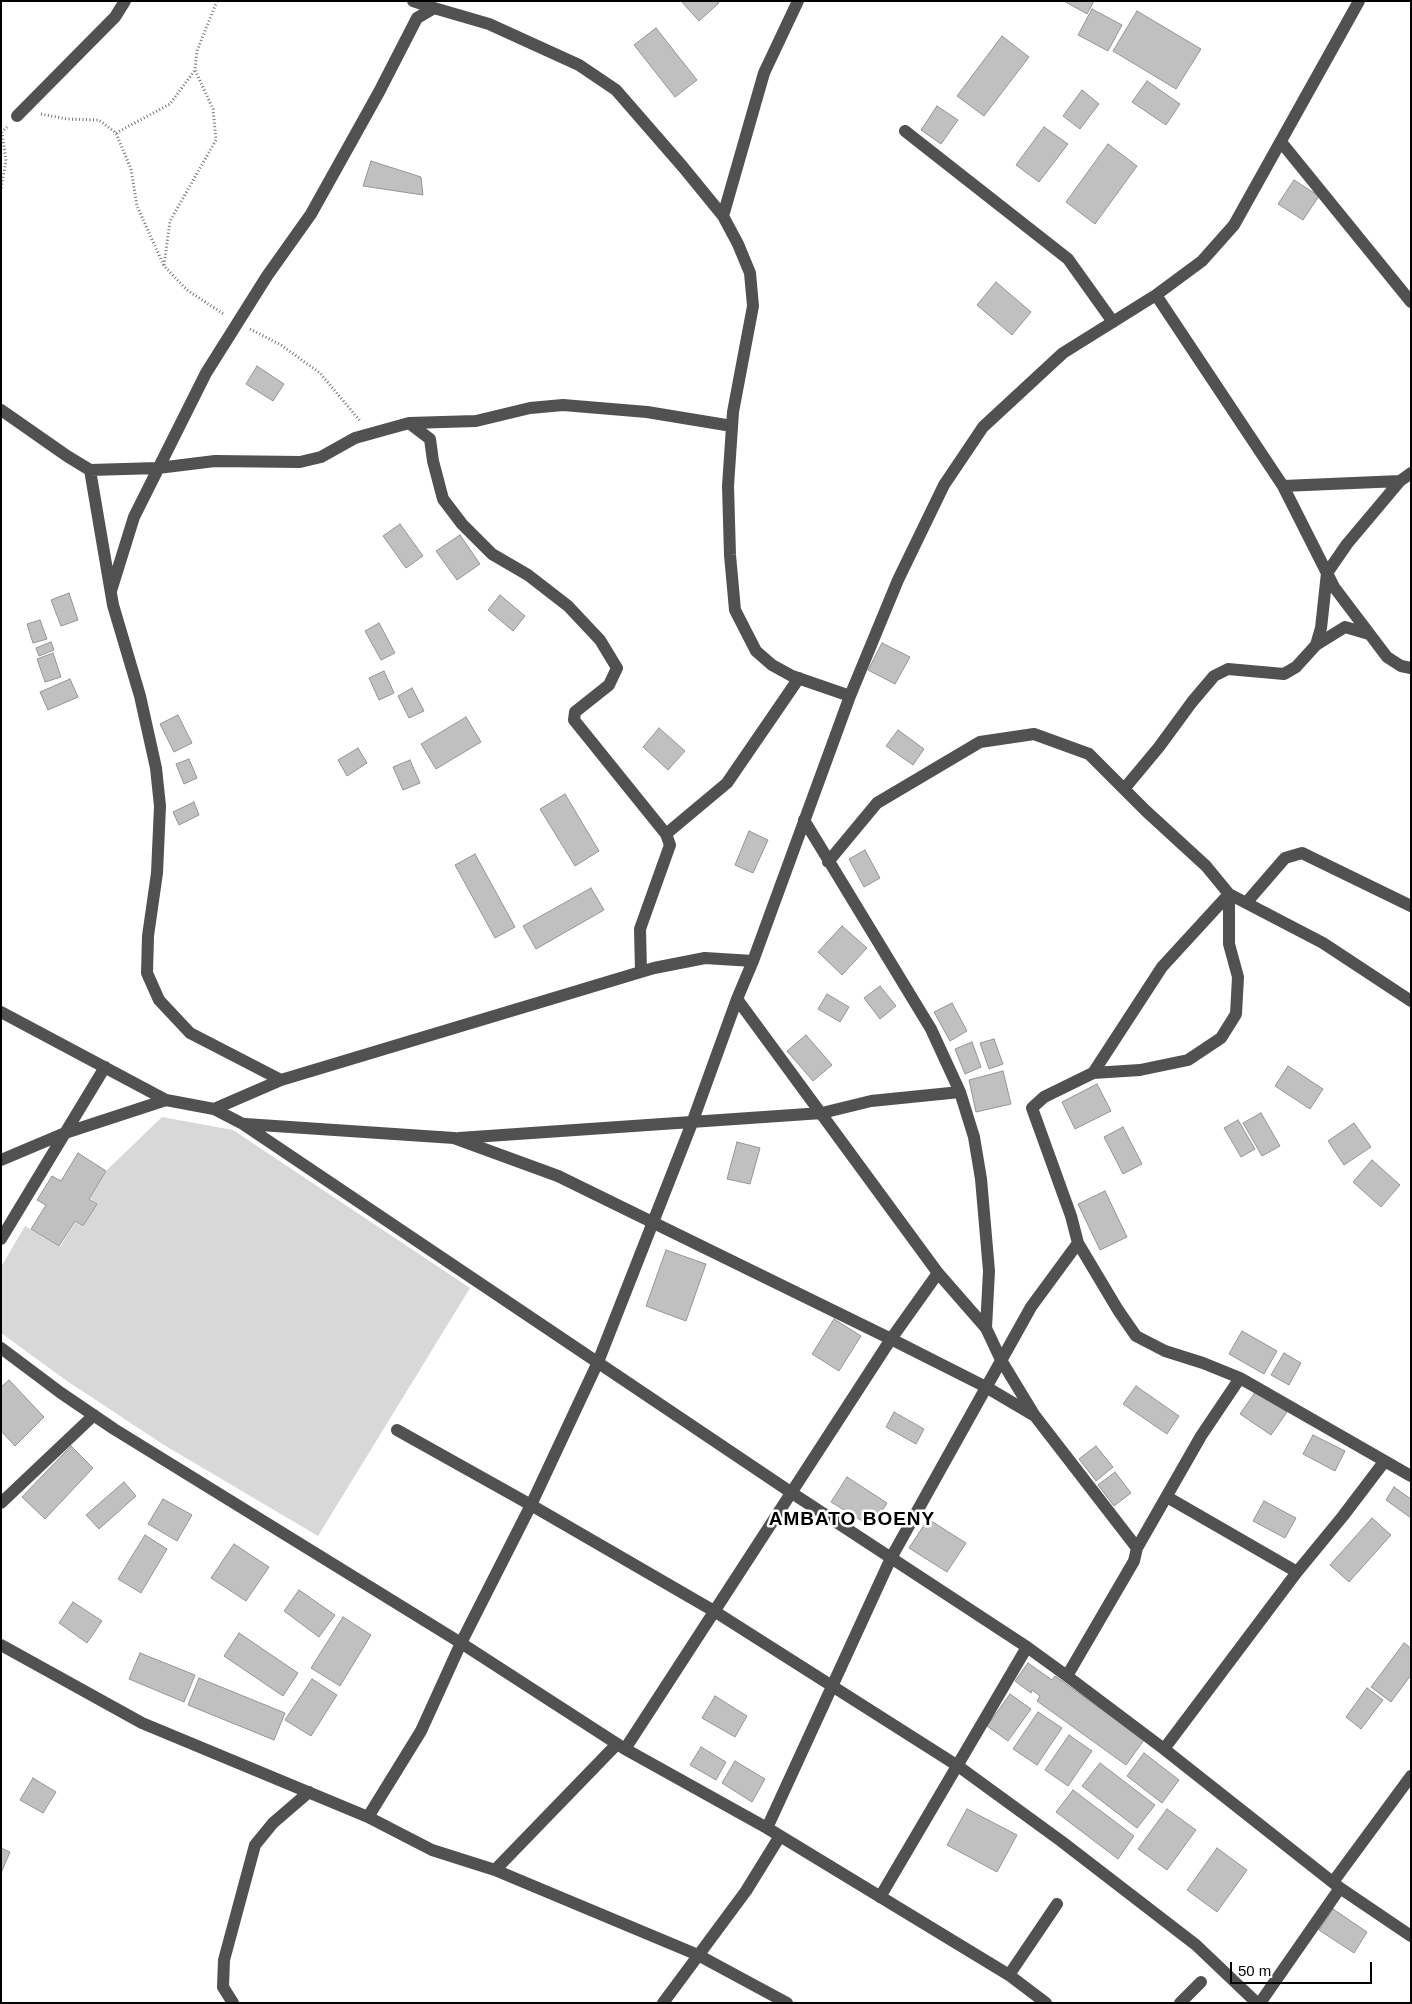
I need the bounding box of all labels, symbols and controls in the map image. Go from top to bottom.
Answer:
district label: AMBATO BOENY [767,1509,937,1531]
scale bar [1232,1952,1374,1984]
text: 50 m [1238,1962,1271,1979]

